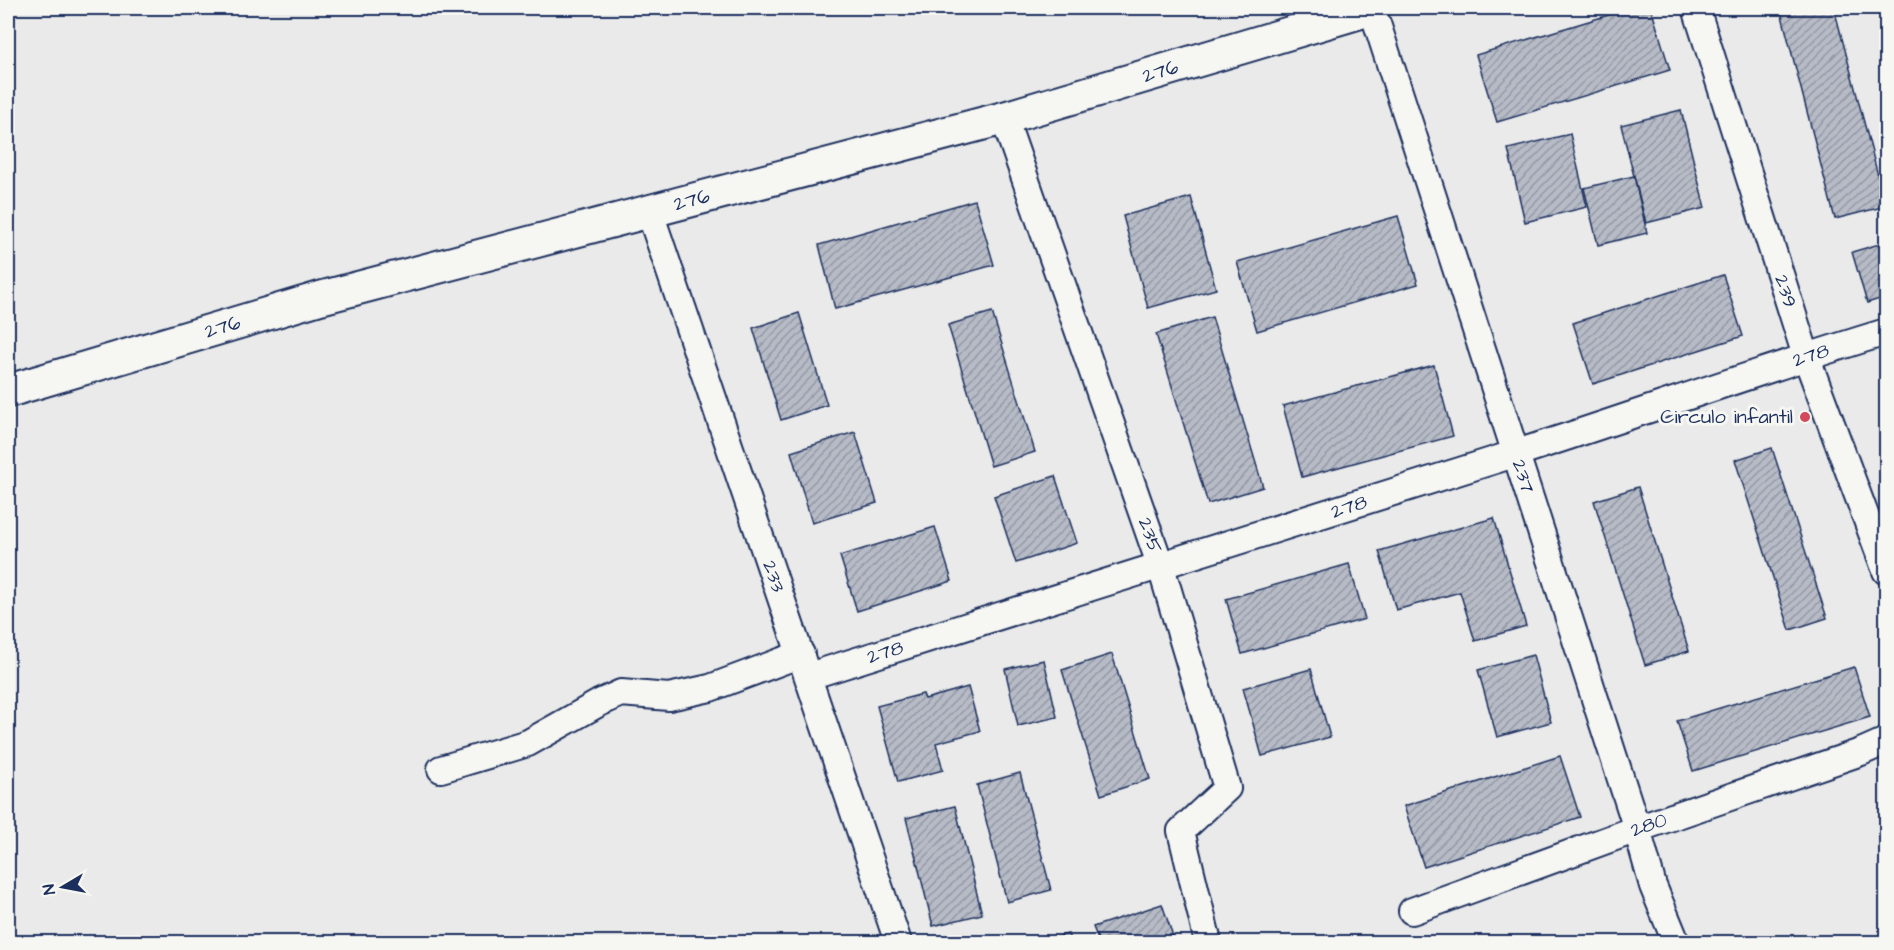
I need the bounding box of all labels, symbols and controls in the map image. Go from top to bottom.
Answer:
street label: 276 [1139,53,1182,90]
street label: 276 [671,182,713,218]
street label: 239 [1767,271,1804,311]
street label: 276 [201,308,244,346]
street label: 278 [1789,337,1833,374]
place label: Circulo infantil [1660,403,1793,431]
marker: Circulo infantil [1798,410,1812,424]
street label: 237 [1505,456,1542,497]
street label: 278 [1327,488,1371,526]
street label: 235 [1131,514,1169,557]
street label: 233 [755,557,792,596]
street label: 278 [864,633,907,671]
street label: 280 [1627,806,1671,844]
north arrow [33,857,93,917]
text: N [38,883,61,896]

